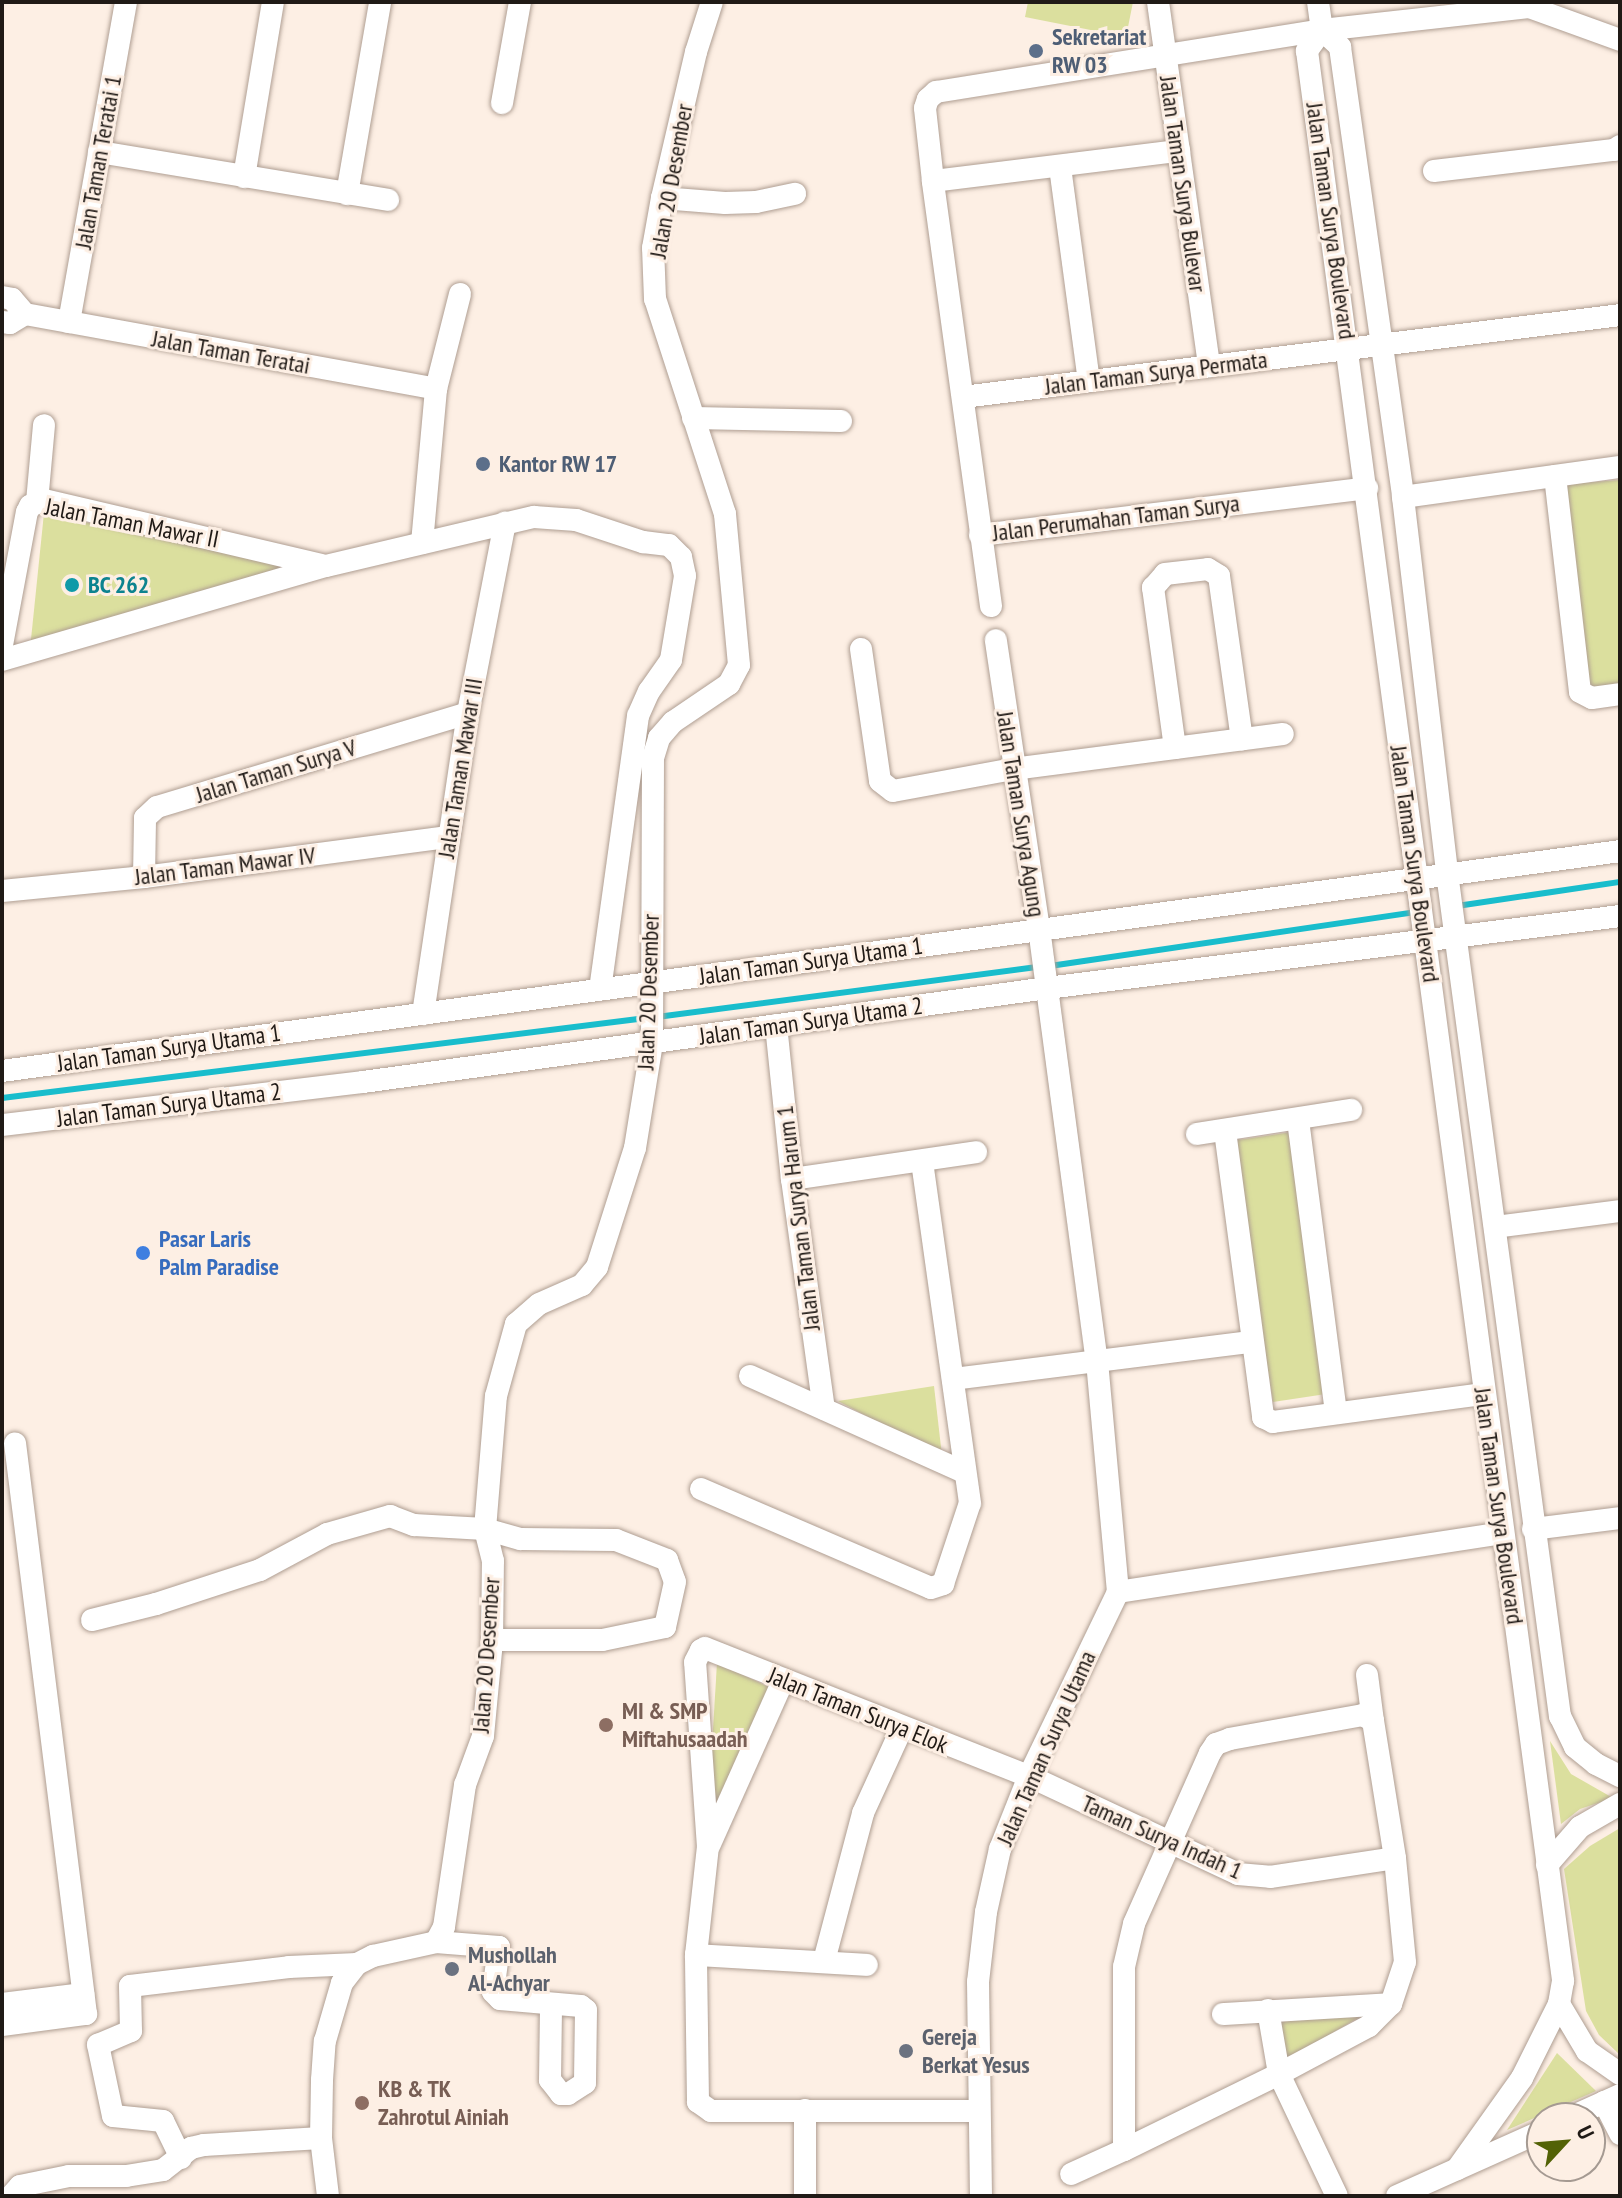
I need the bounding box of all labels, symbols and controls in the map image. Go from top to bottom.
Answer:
place label: Sekretariat RW 03 [1052,23,1146,79]
marker: Sekretariat RW 03 [1027,42,1045,60]
street label: Jalan Taman Teratai 1 [68,72,128,252]
street label: Jalan Taman Surya Bulevar [1154,74,1212,294]
street label: Jalan Taman Surya Boulevard [1300,100,1362,342]
street label: Jalan 20 Desember [643,102,699,260]
street label: Jalan Taman Teratai [149,324,313,380]
street label: Jalan Taman Surya Permata [1043,345,1269,401]
place label: Kantor RW 17 [499,450,618,478]
marker: Kantor RW 17 [474,455,492,473]
street label: Jalan Perumahan Taman Surya [991,489,1241,547]
street label: Jalan Taman Mawar II [42,492,222,554]
place label: BC 262 [88,571,150,599]
marker: BC 262 [63,576,81,594]
street label: Jalan Taman Mawar III [432,676,488,860]
street label: Jalan Taman Surya Agung [990,708,1052,920]
street label: Jalan Taman Surya V [192,733,360,809]
street label: Jalan Taman Surya Boulevard [1384,743,1446,985]
street label: Jalan Taman Mawar IV [133,841,317,891]
street label: Jalan 20 Desember [631,914,665,1070]
street label: Jalan Taman Surya Utama 1 [697,931,925,991]
street label: Jalan Taman Surya Utama 2 [697,991,925,1051]
street label: Jalan Taman Surya Utama 1 [55,1018,283,1078]
street label: Jalan Taman Surya Utama 2 [55,1077,283,1133]
street label: Jalan Taman Surya Harum 1 [770,1103,826,1333]
place label: Pasar Laris Palm Paradise [159,1225,279,1281]
marker: Pasar Laris Palm Paradise [134,1244,152,1262]
street label: Jalan Taman Surya Boulevard [1468,1385,1530,1627]
street label: Jalan 20 Desember [466,1576,506,1734]
street label: Jalan Taman Surya Utama [990,1646,1102,1850]
street label: Jalan Taman Surya Elok [764,1661,952,1759]
place label: MI & SMP Miftahusaadah [622,1697,748,1753]
marker: MI & SMP Miftahusaadah [597,1716,615,1734]
street label: Taman Surya Indah 1 [1077,1789,1247,1885]
place label: Mushollah Al-Achyar [468,1941,557,1997]
marker: Mushollah Al-Achyar [443,1960,461,1978]
place label: Gereja Berkat Yesus [922,2023,1030,2079]
marker: Gereja Berkat Yesus [897,2042,915,2060]
place label: KB & TK Zahrotul Ainiah [378,2075,510,2131]
marker: KB & TK Zahrotul Ainiah [353,2094,371,2112]
north arrow [1526,2102,1606,2182]
text: U [1571,2121,1601,2144]

